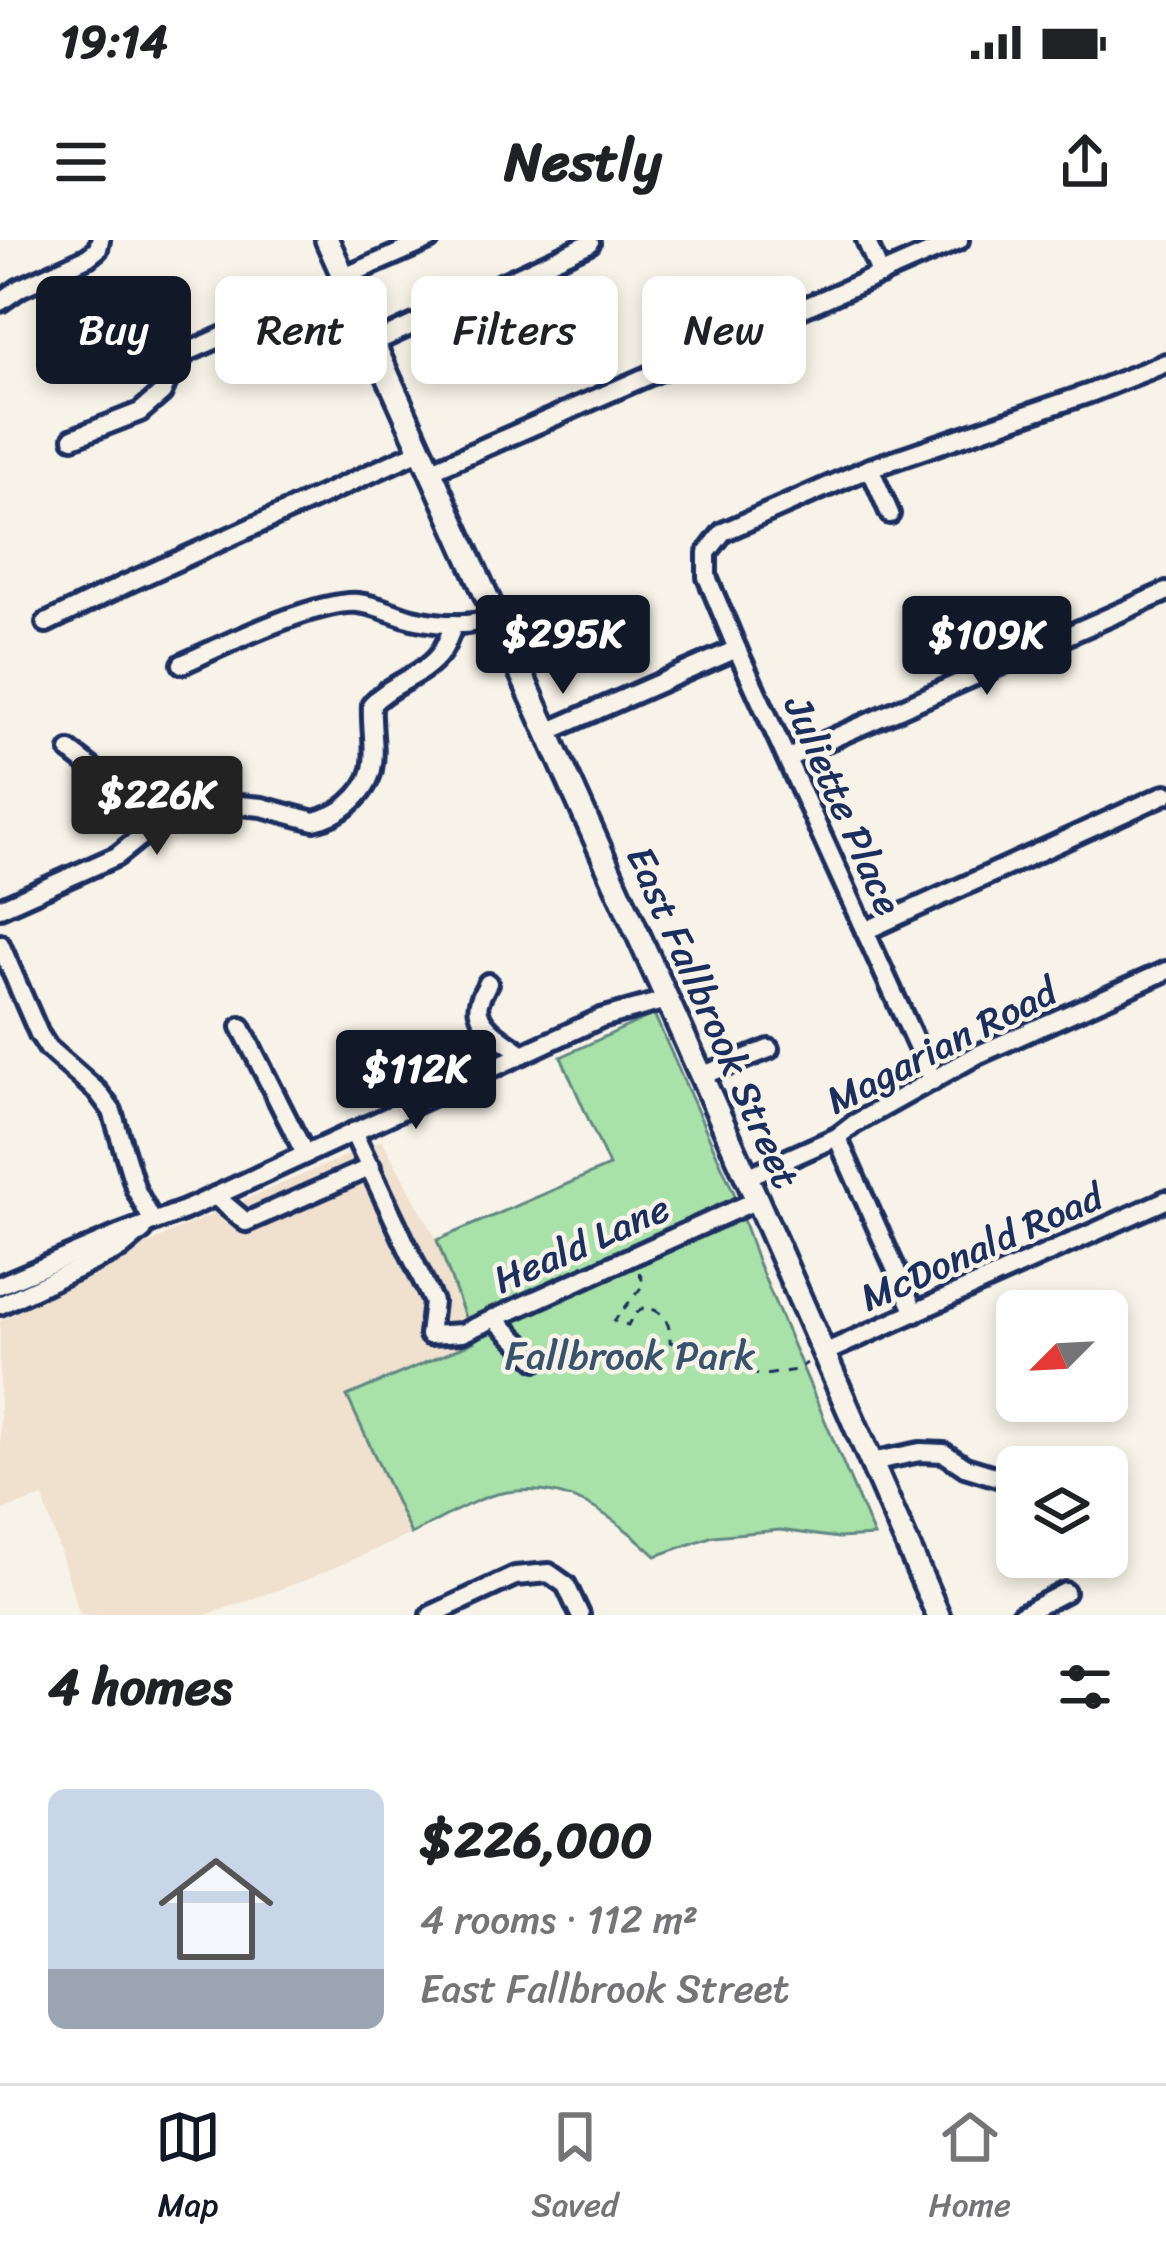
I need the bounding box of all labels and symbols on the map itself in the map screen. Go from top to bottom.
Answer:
pin: $295K [479,595,647,697]
pin: $109K [903,596,1071,698]
street label: Juliette Place [763,682,923,927]
pin: $226K [73,756,241,858]
street label: East Fallbrook Street [607,834,820,1200]
street label: Magarian Road [813,956,1071,1133]
pin: $112K [332,1030,500,1132]
street label: McDonald Road [848,1161,1116,1331]
street label: Heald Lane [481,1174,681,1313]
north arrow [996,1290,1128,1422]
park label: Fallbrook Park [505,1321,755,1390]

